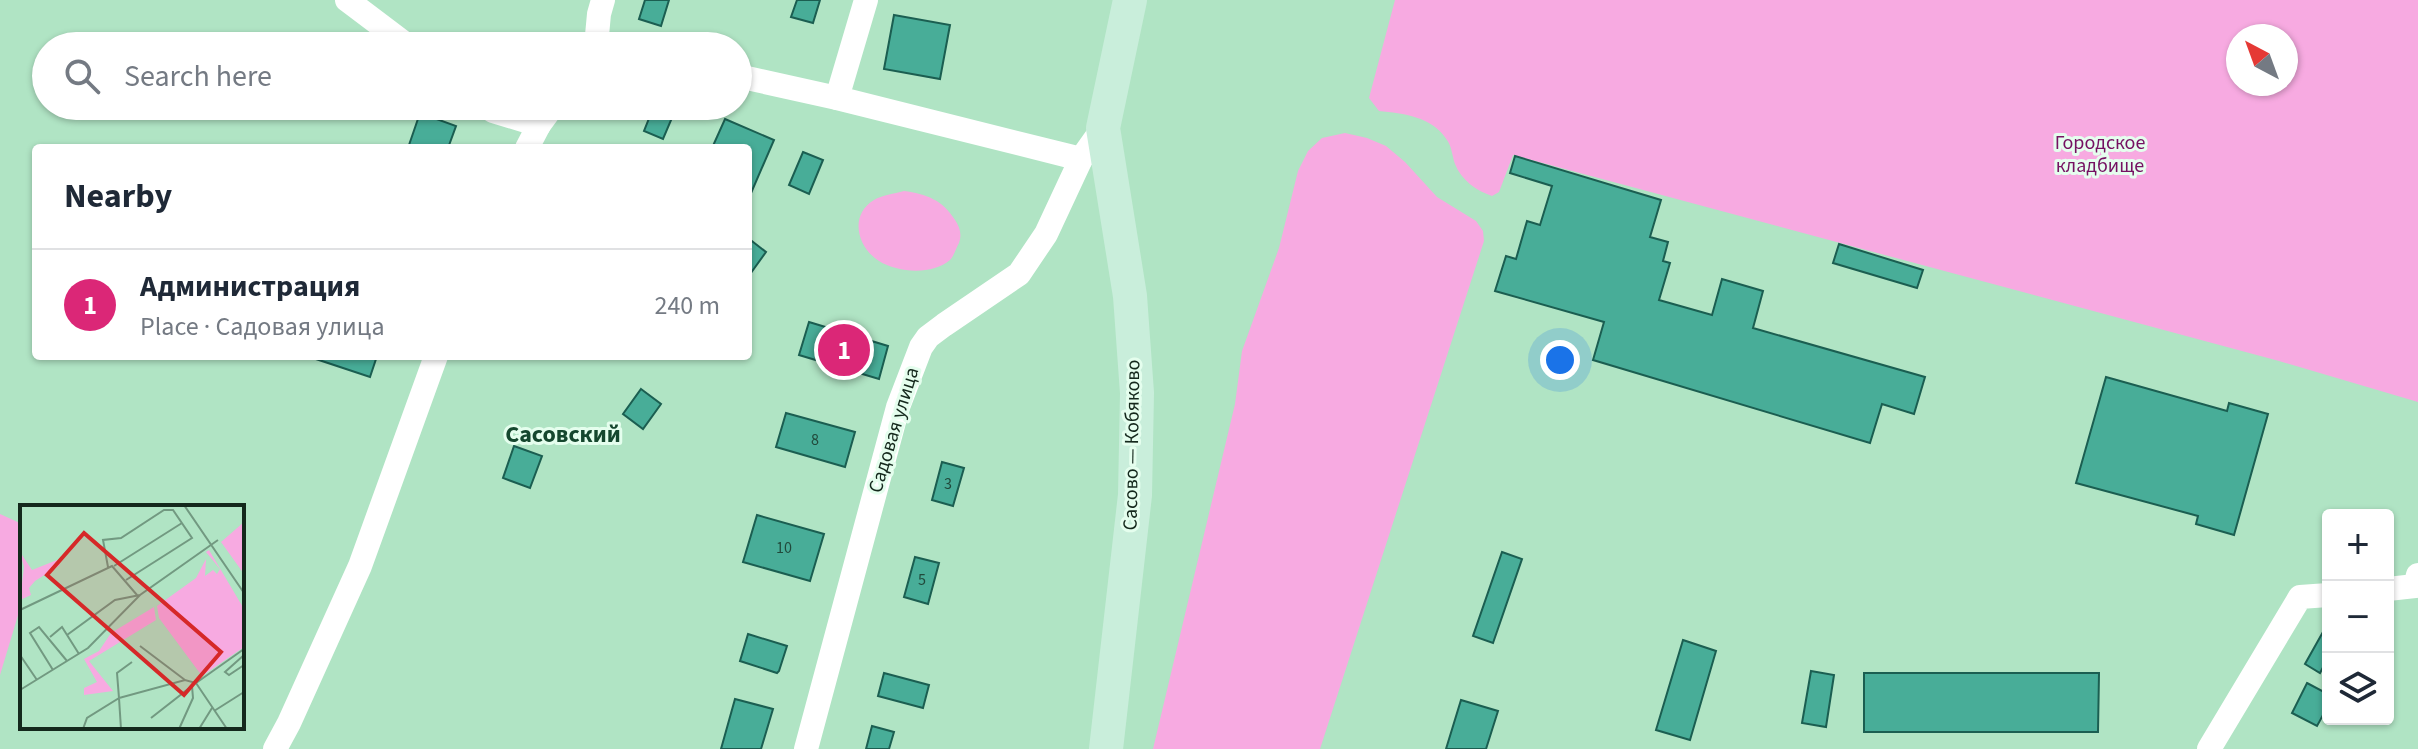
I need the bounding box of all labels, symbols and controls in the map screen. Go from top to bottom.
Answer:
north arrow [2226,24,2298,96]
search box [32,32,752,120]
icon: search [60,54,104,98]
text: Search here [124,55,272,98]
park label: Городское кладбище [2055,129,2145,180]
text: Nearby [64,172,172,221]
text: Администрация [140,265,360,308]
text: 1 [83,287,97,324]
text: 240 m [654,287,720,324]
text: Place · Садовая улица [140,308,384,345]
pin: 1 [818,320,870,380]
your location [1540,340,1580,380]
street label: Сасово — Кобяково [1117,359,1147,531]
street label: Садовая улица [862,364,926,496]
district label: Сасовский [505,417,621,452]
house number: 8 [811,429,819,451]
house number: 3 [944,473,952,495]
inset map [20,505,244,729]
map controls [2322,509,2394,725]
button: + [2322,509,2394,581]
house number: 10 [776,537,792,559]
house number: 5 [918,569,926,591]
button: − [2322,581,2394,653]
button: layers [2322,653,2394,725]

